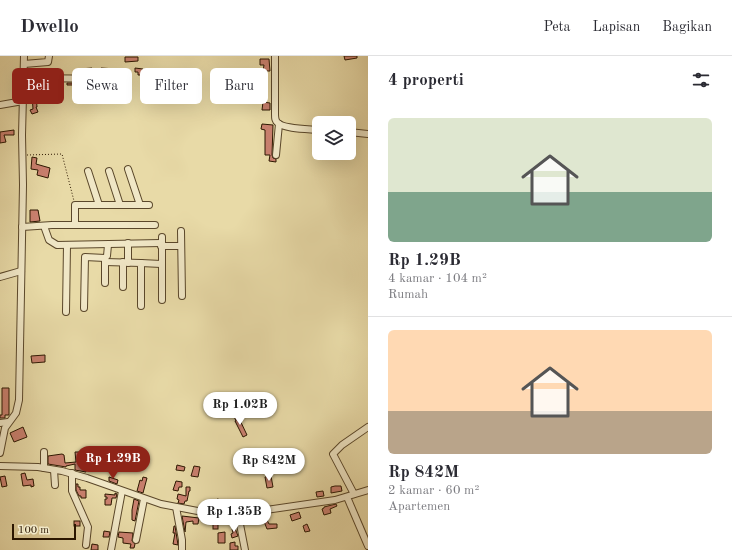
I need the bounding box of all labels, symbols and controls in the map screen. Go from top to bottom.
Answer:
text: Dwello [20,18,79,37]
text: Peta [543,20,570,34]
text: Lapisan [592,20,640,34]
text: Bagikan [662,20,712,34]
chip: Beli [12,68,64,104]
chip: Sewa [72,68,132,104]
chip: Filter [140,68,202,104]
chip: Baru [210,68,268,104]
icon: filters [690,69,712,91]
text: 4 properti [388,72,464,89]
map controls [312,116,356,160]
button: layers [312,116,356,160]
icon: home [514,144,586,216]
text: Rp 1.29B [388,252,461,269]
text: 4 kamar · 104 m² [388,272,487,285]
text: Rumah [388,288,428,301]
icon: home [514,356,586,428]
pin: Rp 1.02B [199,392,281,426]
text: Rp 1.02B [212,398,268,411]
pin: Rp 1.29B [72,446,154,480]
pin: Rp 842M [232,448,306,482]
text: Rp 1.29B [85,452,141,465]
text: Rp 842M [242,454,296,467]
text: Rp 842M [388,464,459,481]
text: 2 kamar · 60 m² [388,484,479,497]
pin: Rp 1.35B [193,499,275,533]
text: Apartemen [388,500,450,513]
text: Rp 1.35B [206,505,262,518]
scale bar [12,522,76,541]
text: 100 m [18,525,49,536]

